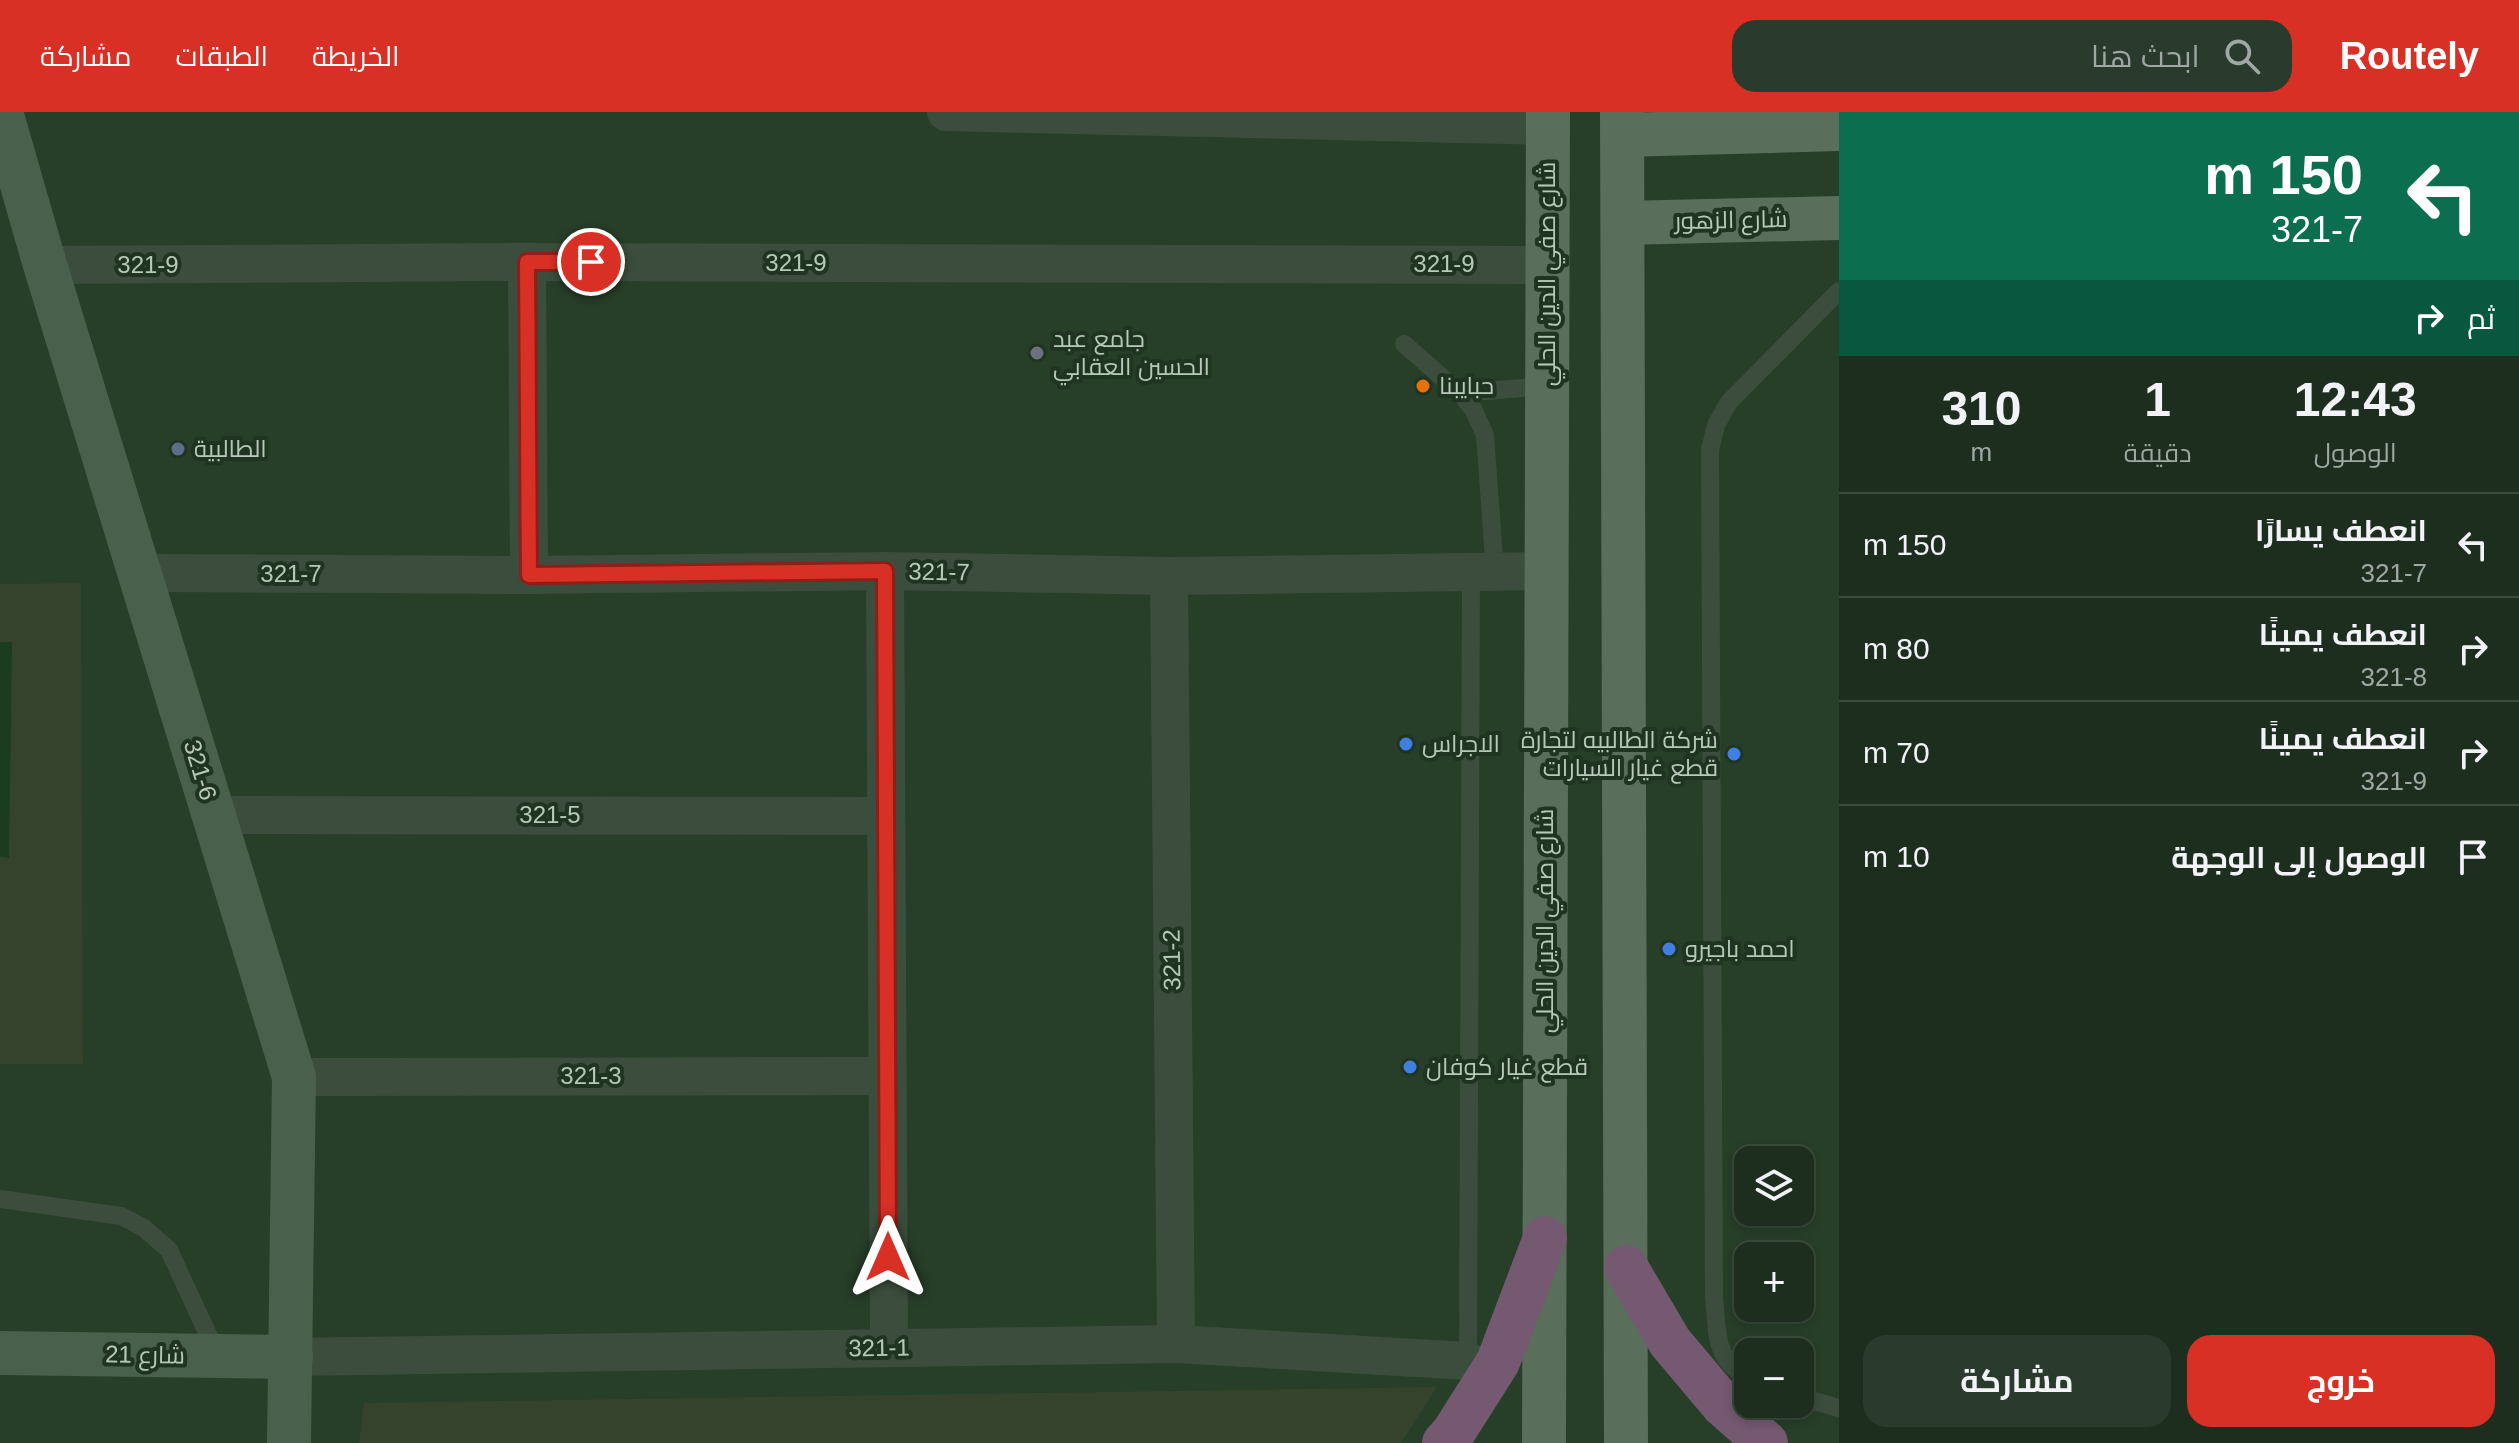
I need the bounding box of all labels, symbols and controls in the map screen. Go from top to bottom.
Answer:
search box [1732,20,2292,92]
icon: search [2220,34,2264,78]
text: Routely [2340,35,2479,77]
text: ابحث هنا [2091,40,2200,73]
text: مشاركة [40,41,131,72]
text: الطبقات [175,41,268,72]
text: الخريطة [312,41,399,72]
text: 150 m [2204,143,2363,206]
icon: left [2391,144,2495,248]
street label: شارع صفي الدين الحلي [1533,162,1566,386]
street label: شارع الزهور [1672,205,1788,237]
text: 321-7 [2271,209,2363,250]
pin [557,228,625,296]
icon: arrive [569,240,613,284]
street label: 321-9 [765,249,827,276]
street label: 321-9 [1413,250,1475,277]
street label: 321-9 [117,251,179,278]
icon: right [2407,296,2451,340]
text: ثم [2467,302,2495,335]
place label: جامع عبد الحسين العقابي [1053,325,1210,386]
marker: جامع عبد الحسين العقابي [1028,344,1046,362]
place label: حبايبنا [1439,372,1494,399]
text: 1 [2144,373,2171,426]
text: 12:43 [2294,373,2417,426]
marker: حبايبنا [1414,377,1432,395]
text: 310 [1941,382,2021,435]
place label: الطالبية [194,435,267,462]
text: m [1971,437,1992,467]
text: دقيقة [2124,438,2191,468]
text: الوصول [2314,438,2397,468]
marker: الطالبية [169,440,187,458]
text: انعطف يسارًا [2255,514,2427,547]
icon: left [2451,523,2495,567]
text: 150 m [1863,528,1946,561]
street label: 321-7 [908,557,970,586]
text: 321-7 [2361,558,2427,588]
street label: 321-7 [260,560,322,587]
text: انعطف يمينًا [2259,618,2427,651]
icon: right [2451,627,2495,671]
text: 80 m [1863,632,1930,665]
text: 321-8 [2361,662,2427,692]
text: انعطف يمينًا [2259,722,2427,755]
place label: شركة الطالبيه لتجارة قطع غيار السيارات [1521,726,1718,784]
place label: الاجراس [1422,730,1500,758]
icon: right [2451,731,2495,775]
marker: الاجراس [1397,735,1415,753]
text: 70 m [1863,736,1930,769]
street label: 321-6 [179,737,222,803]
marker: شركة الطالبيه لتجارة قطع غيار السيارات [1725,745,1743,763]
text: 321-9 [2361,766,2427,796]
street label: 321-5 [519,801,581,828]
street label: شارع صفي الدين الحلي [1531,809,1564,1033]
icon: arrive [2451,835,2495,879]
text: 10 m [1863,840,1930,873]
text: الوصول إلى الوجهة [2171,841,2427,874]
street label: 321-2 [1157,929,1186,991]
place label: احمد باجيرو [1685,935,1795,962]
marker: احمد باجيرو [1660,940,1678,958]
place label: قطع غيار كوفان [1426,1053,1588,1083]
marker: قطع غيار كوفان [1401,1058,1419,1076]
street label: 321-3 [560,1062,622,1089]
map controls [1734,1146,1814,1418]
button: layers [1734,1146,1814,1226]
position arrow [846,1215,930,1299]
button: + [1734,1242,1814,1322]
street label: 321-1 [848,1333,910,1362]
button: مشاركة [1863,1335,2171,1427]
button: خروج [2187,1335,2495,1427]
button: − [1734,1338,1814,1418]
street label: شارع 21 [105,1340,185,1372]

